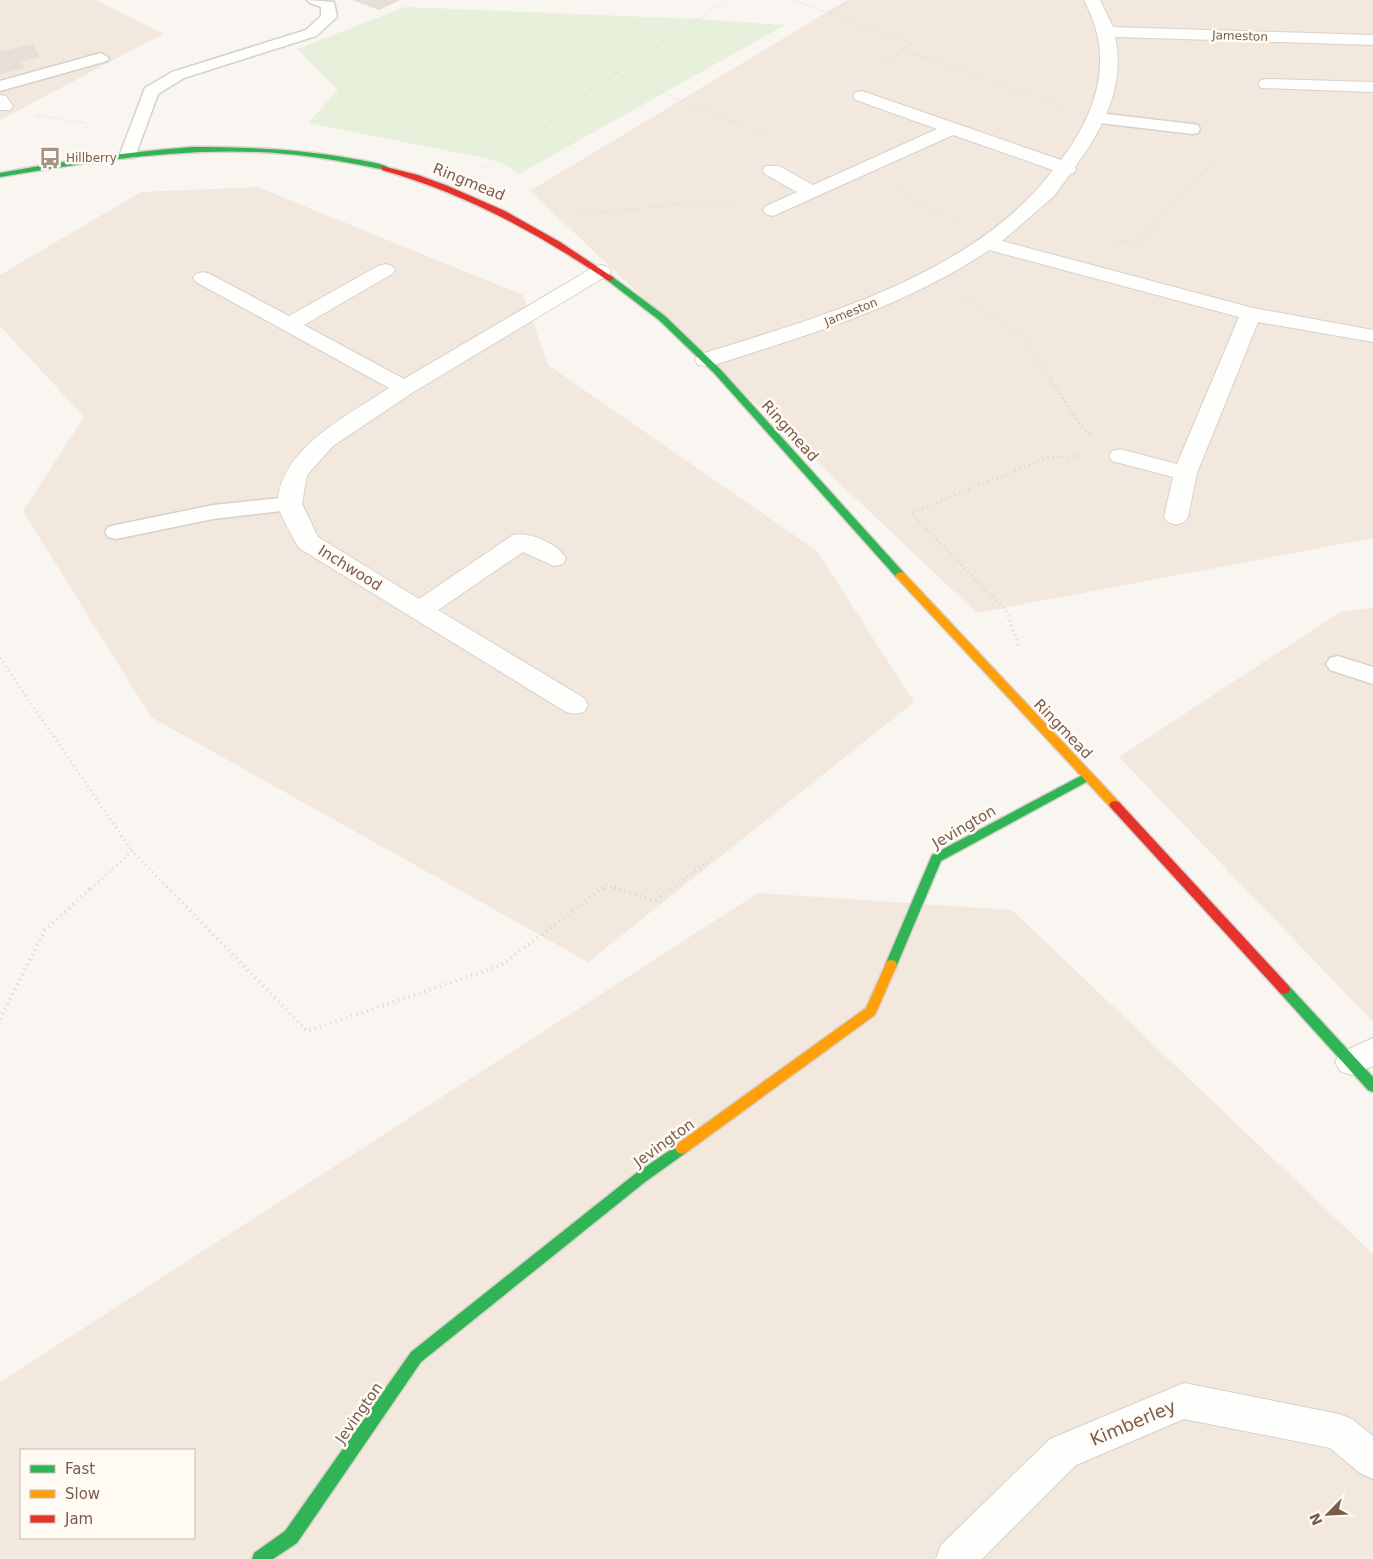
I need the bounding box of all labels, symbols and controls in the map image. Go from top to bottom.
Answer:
street label: Jameston [1211,28,1268,44]
bus stop icon: Hillberry [37,145,63,171]
place label: Hillberry [66,151,117,165]
street label: Ringmead [430,159,508,205]
street label: Jameston [822,295,880,329]
street label: Ringmead [758,397,822,465]
street label: Inchwood [315,541,385,595]
street label: Ringmead [1030,695,1096,763]
street label: Jevington [928,802,999,853]
street label: Jevington [629,1115,698,1172]
street label: Jevington [331,1379,387,1448]
street label: Kimberley [1087,1395,1179,1450]
legend [20,1449,195,1539]
text: Fast [65,1460,95,1478]
text: Slow [65,1485,100,1503]
north arrow [1303,1489,1353,1539]
text: Jam [64,1510,93,1528]
text: N [1306,1511,1326,1528]

